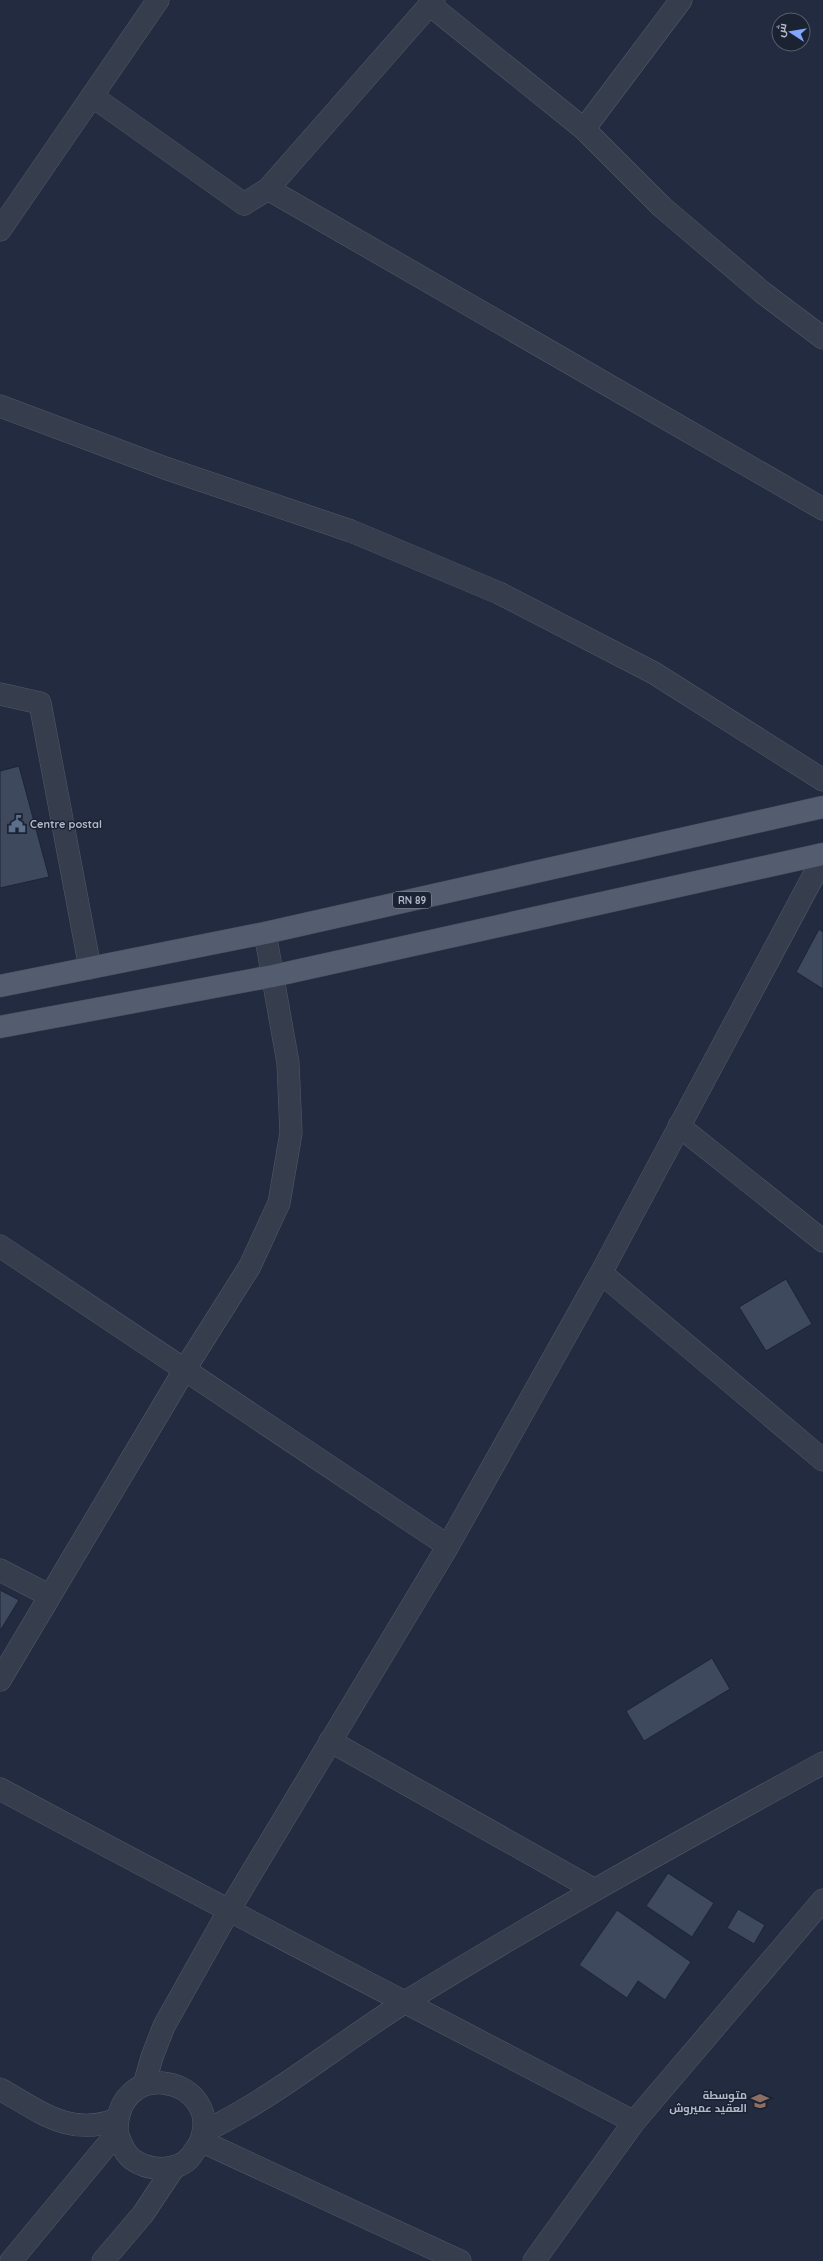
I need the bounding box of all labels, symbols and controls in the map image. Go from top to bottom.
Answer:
north arrow [771,12,811,52]
text: ش [773,22,790,38]
public building icon: Centre postal [7,814,27,834]
place label: Centre postal [30,817,102,831]
road number: RN 89 [393,892,431,908]
place label: متوسطة العقيد عميروش [669,2088,747,2116]
school or university icon: متوسطة العقيد عميروش [750,2091,770,2111]

